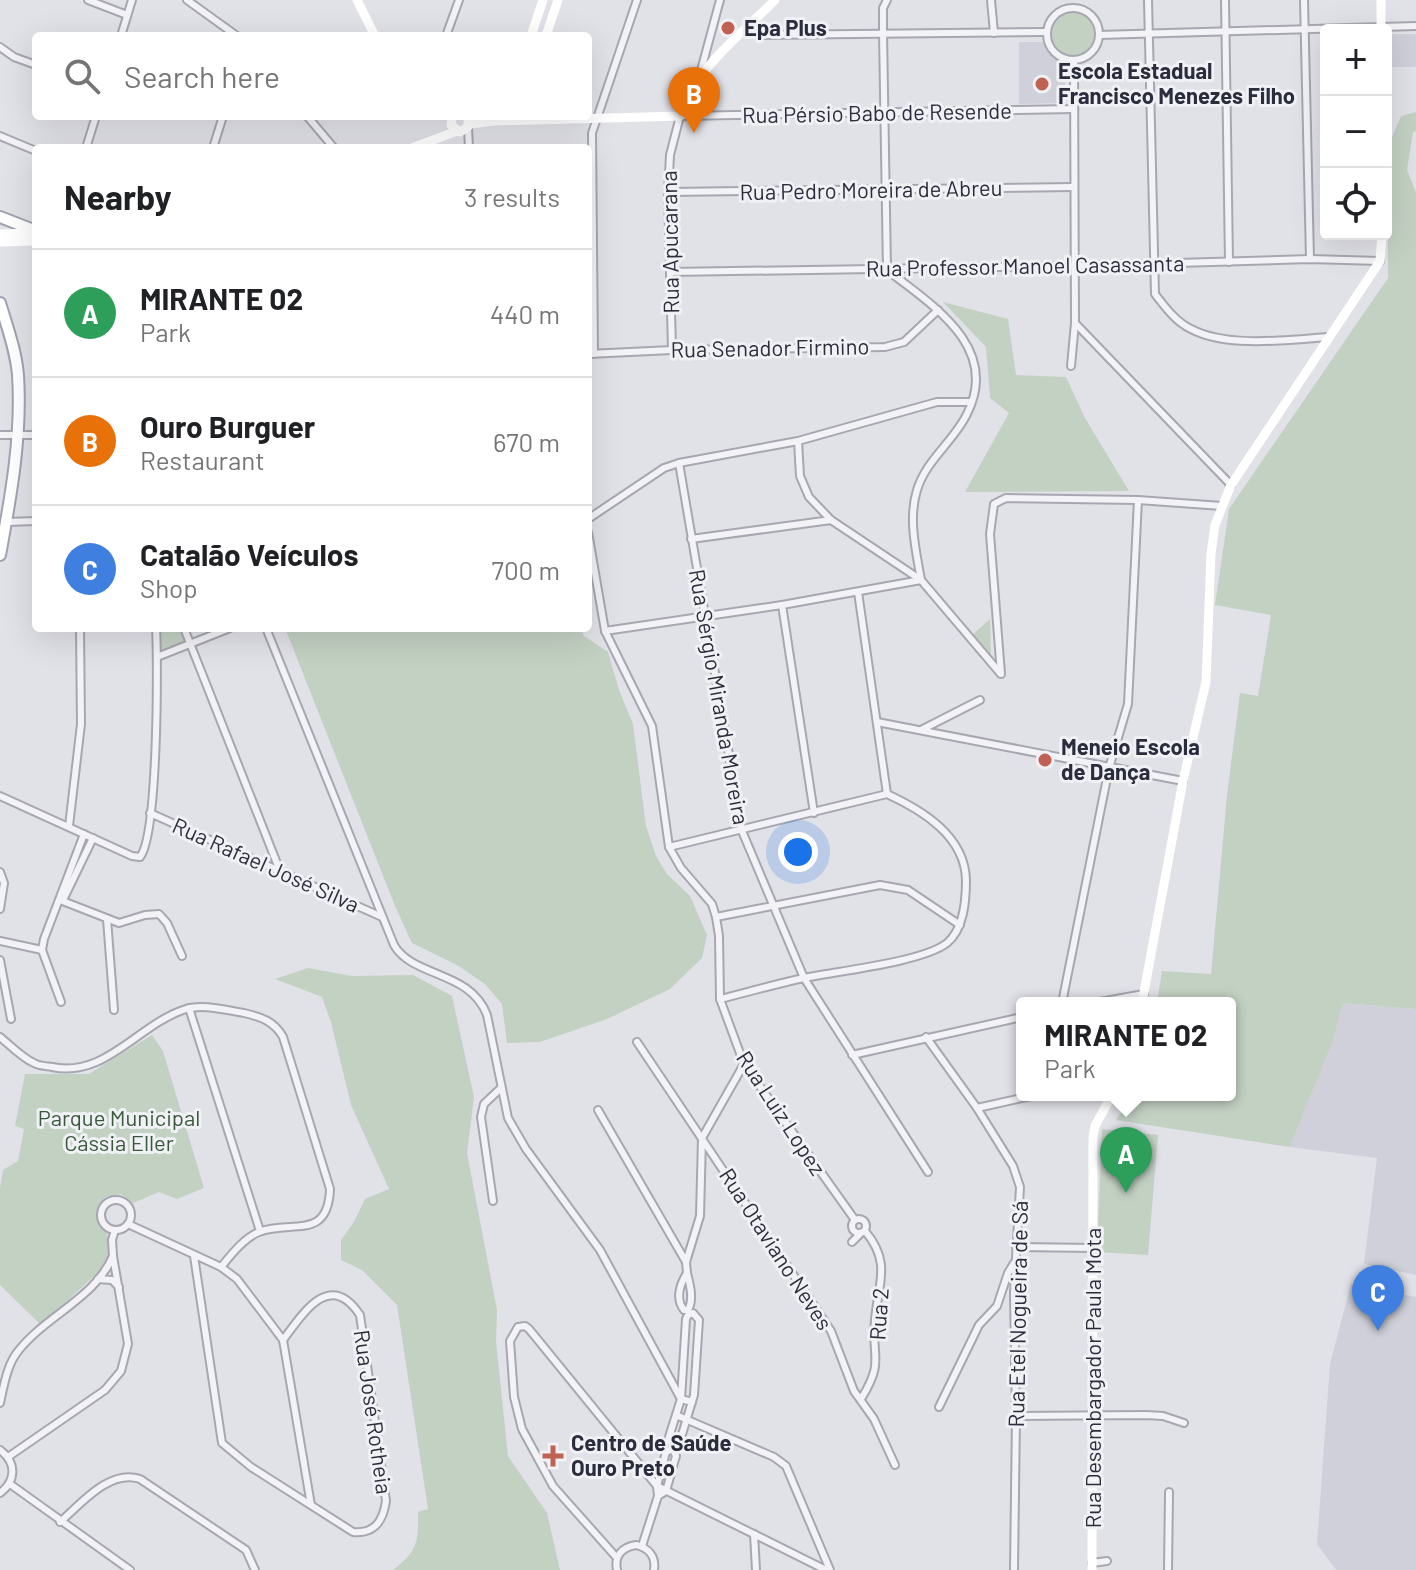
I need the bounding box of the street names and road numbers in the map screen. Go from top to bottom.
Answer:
street label: Rua Pérsio Babo de Resende [742,97,1012,127]
street label: Rua Apucarana [655,170,683,314]
street label: Rua Pedro Moreira de Abreu [739,174,1003,204]
street label: Rua Professor Manoel Casassanta [866,249,1184,281]
street label: Rua Senador Firmino [670,332,869,362]
street label: Rua Sérgio Miranda Moreira [685,567,755,827]
street label: Rua Rafael José Silva [169,811,364,917]
street label: Rua Luiz Lopez [732,1045,832,1179]
street label: Rua Otaviano Neves [715,1163,839,1334]
street label: Rua Etel Nogueira de Sá [1002,1200,1032,1427]
street label: Rua Desembargador Paula Mota [1079,1228,1105,1528]
street label: Rua 2 [863,1287,893,1341]
street label: Rua José Rotheia [350,1328,398,1496]

